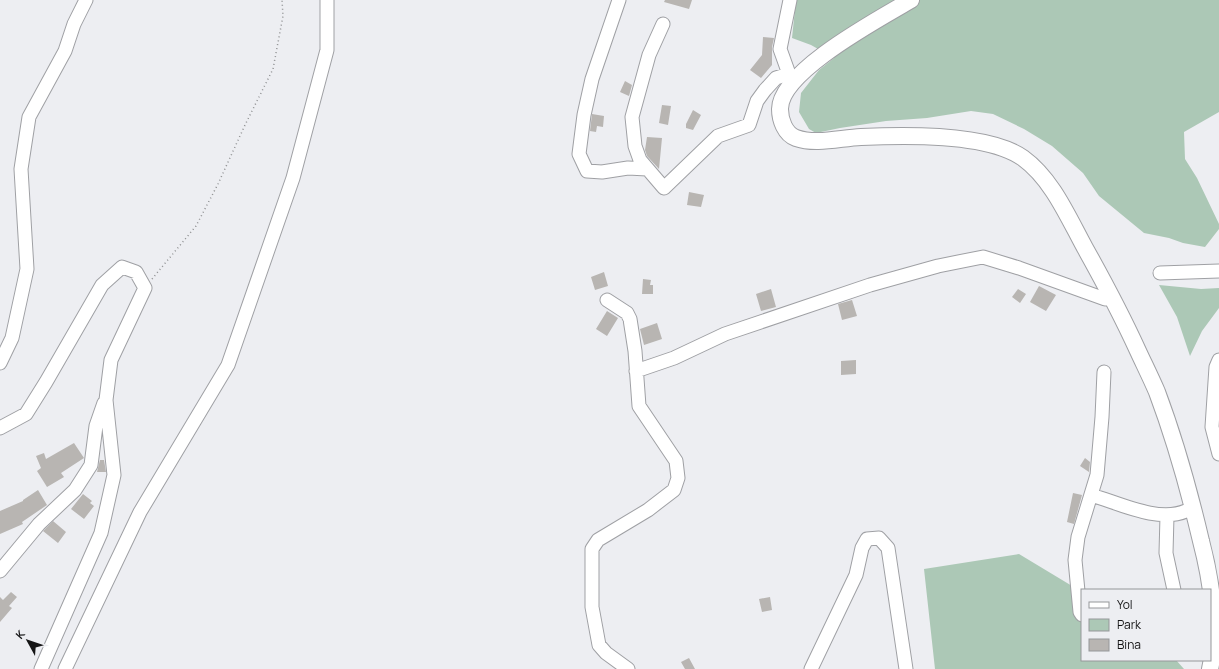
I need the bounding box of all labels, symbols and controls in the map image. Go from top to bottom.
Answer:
legend [1081,589,1211,661]
text: Yol [1117,596,1133,613]
text: Park [1117,616,1142,633]
north arrow [8,621,48,661]
text: K [12,626,29,642]
text: Bina [1117,636,1141,653]

